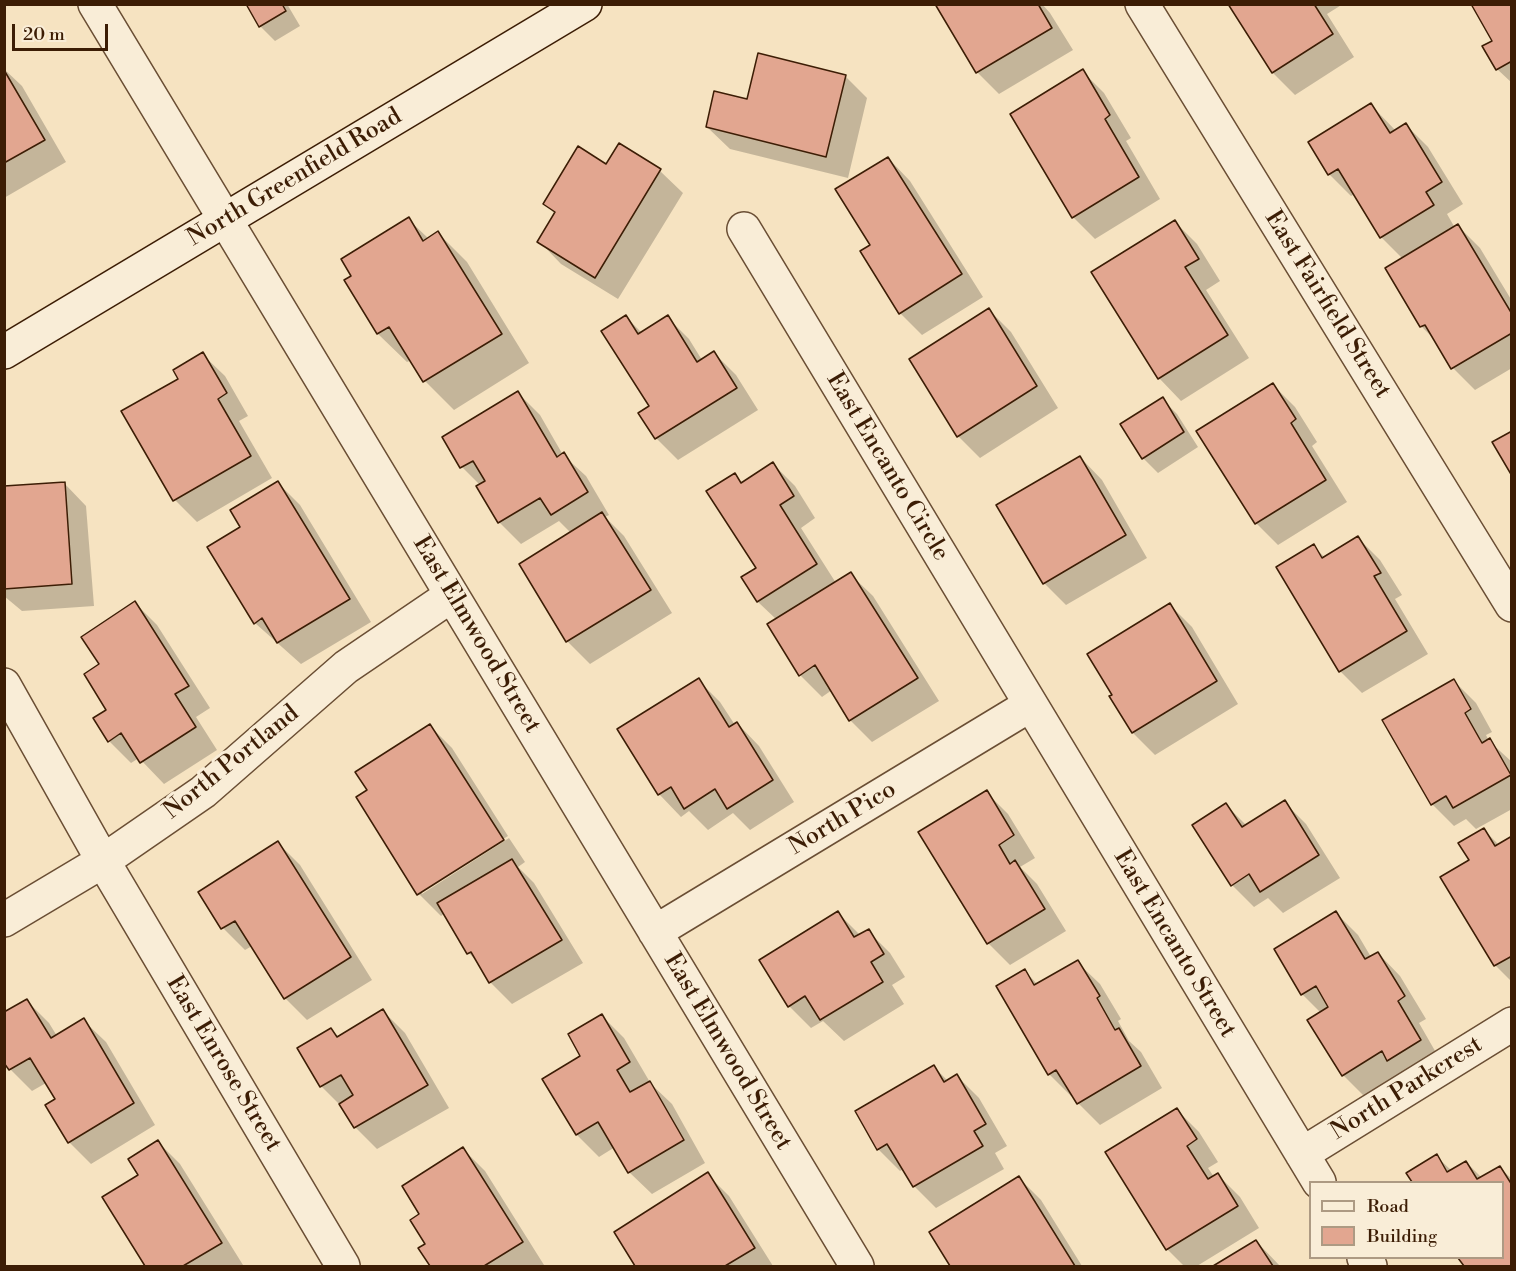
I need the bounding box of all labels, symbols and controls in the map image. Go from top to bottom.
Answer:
scale bar [15,12,111,50]
text: 20 m [23,23,65,46]
street label: North Greenfield Road [183,103,407,253]
street label: East Fairfield Street [1258,206,1396,404]
street label: East Encanto Circle [819,368,955,566]
street label: East Elmwood Street [406,531,546,739]
street label: North Portland [159,700,305,826]
street label: North Pico [784,776,902,862]
street label: East Encanto Street [1107,845,1241,1043]
street label: East Elmwood Street [657,948,797,1156]
street label: East Enrose Street [159,971,287,1157]
street label: North Parkcrest [1326,1031,1488,1147]
legend [1309,1181,1504,1259]
text: Road [1367,1195,1409,1218]
text: Building [1367,1225,1437,1248]

